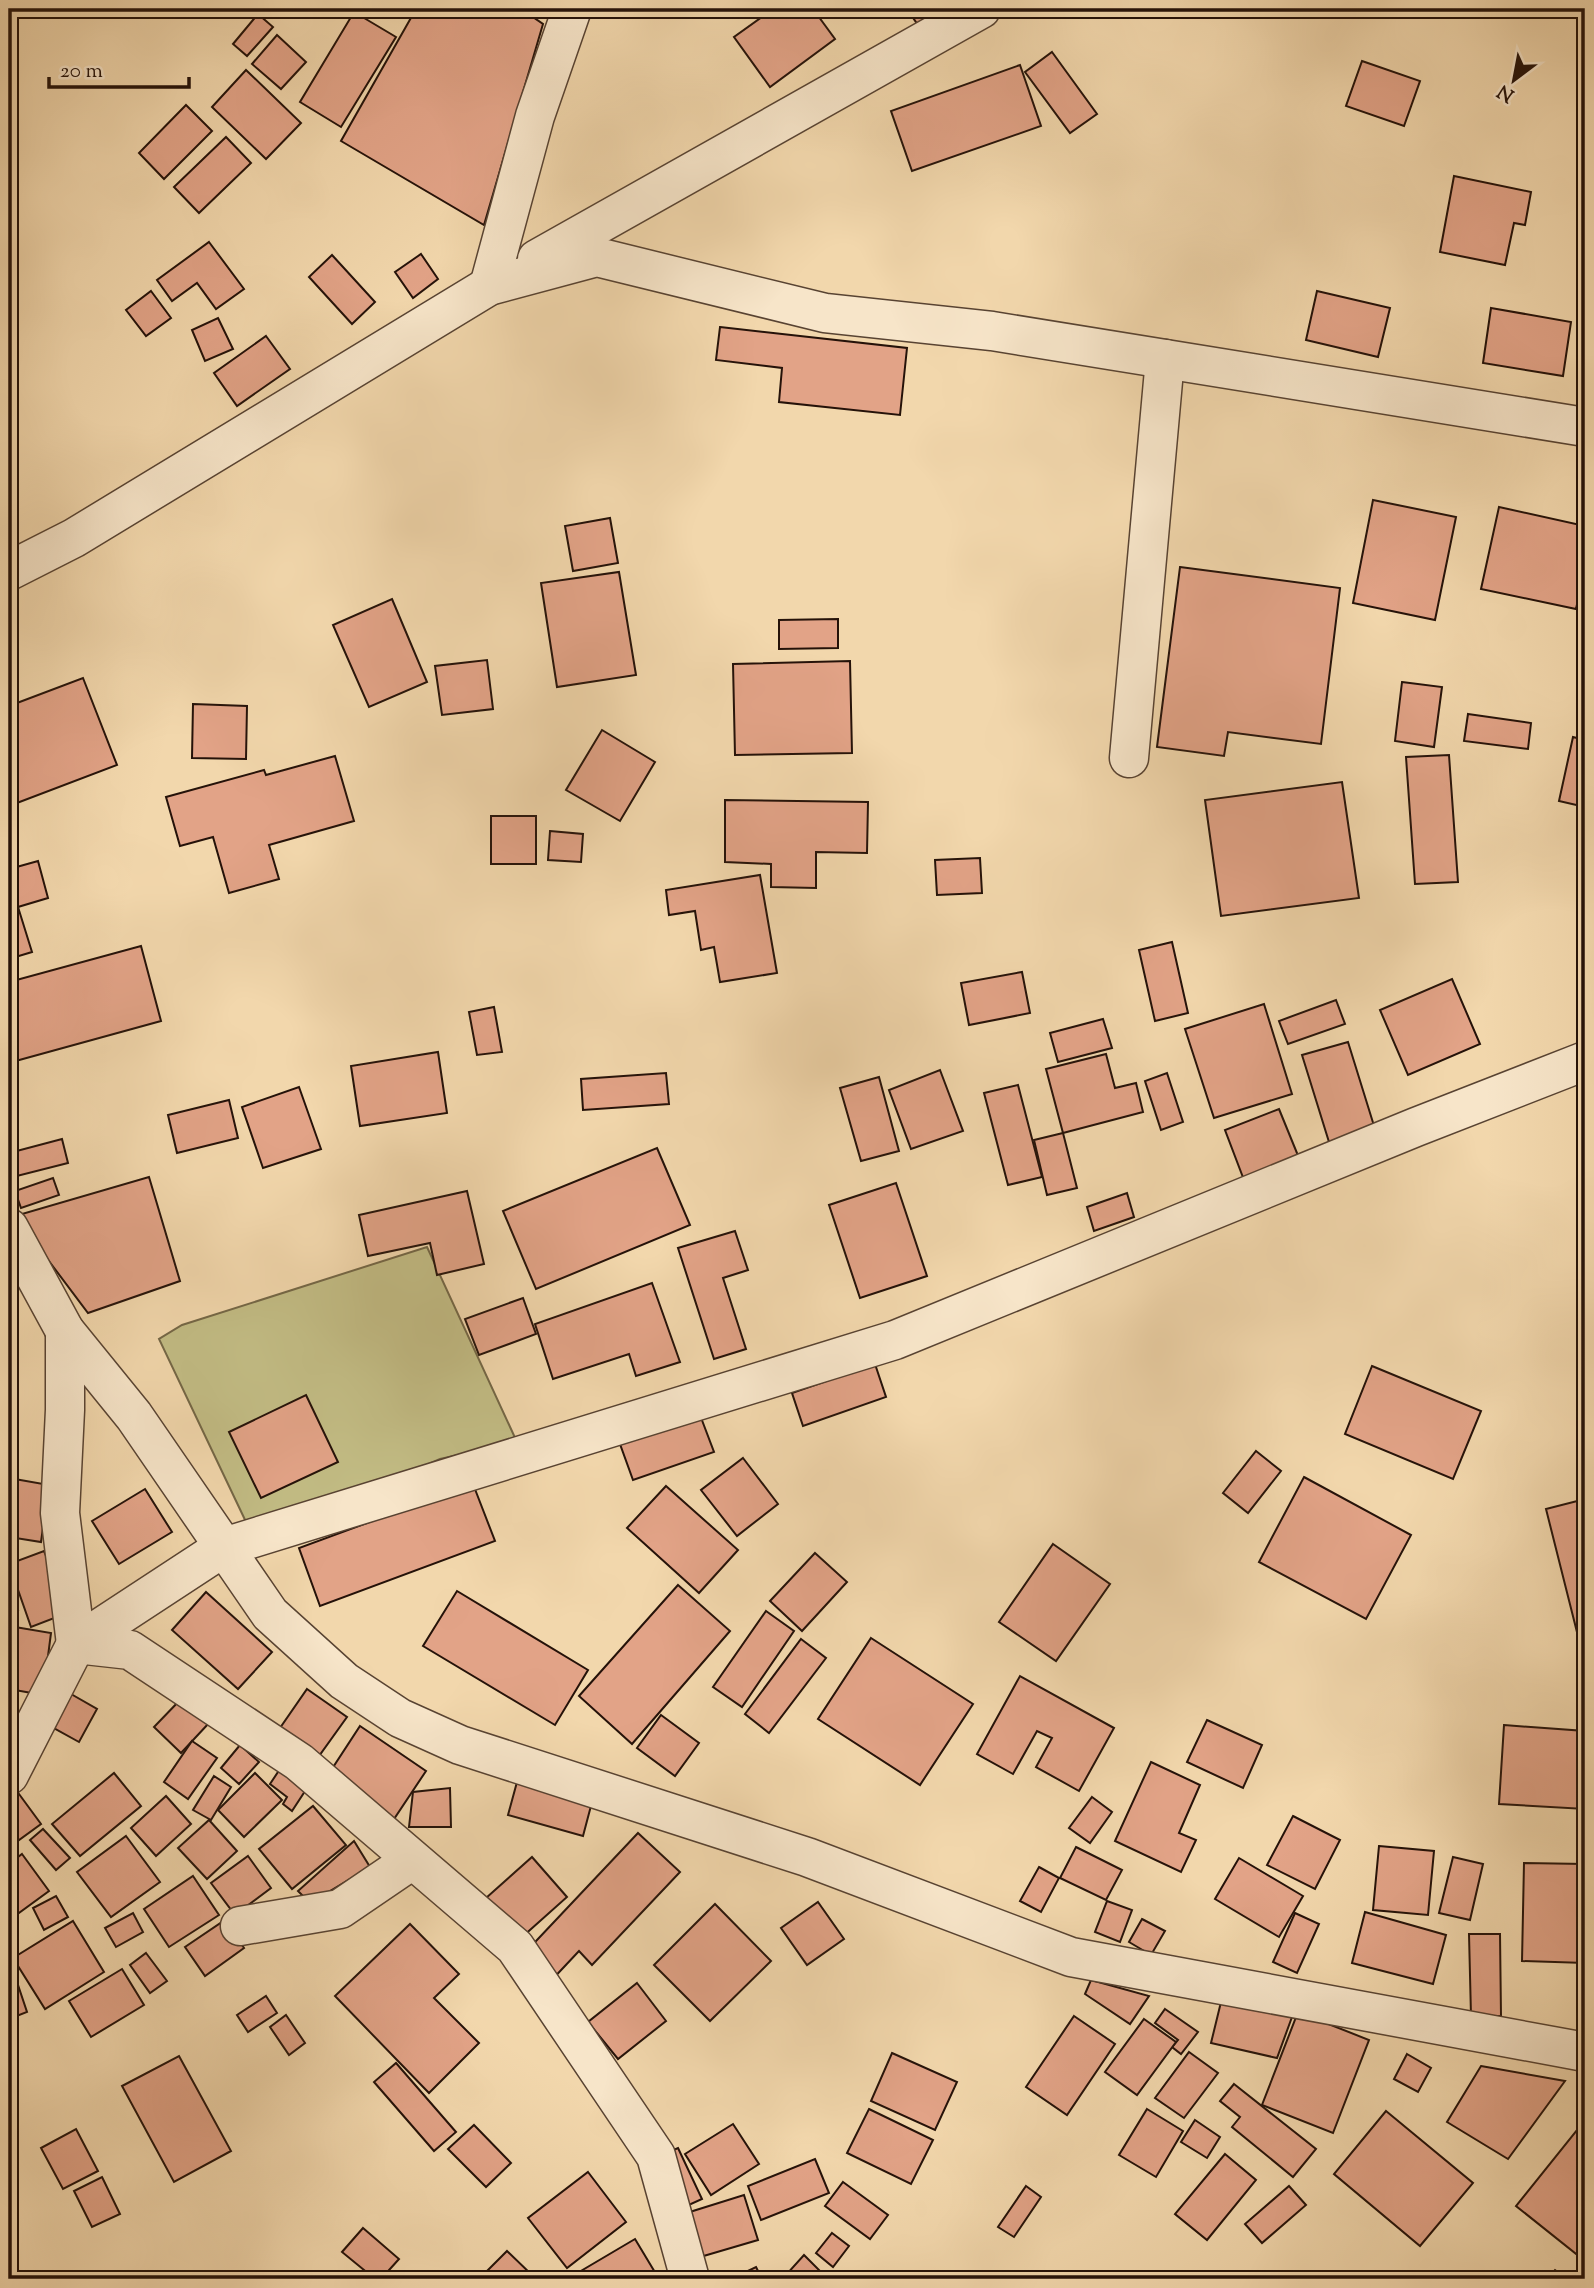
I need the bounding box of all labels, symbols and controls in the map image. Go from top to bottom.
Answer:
scale bar [49,46,189,90]
north arrow [1478,46,1548,116]
text: 20 m [60,57,103,87]
text: N [1493,77,1520,108]

